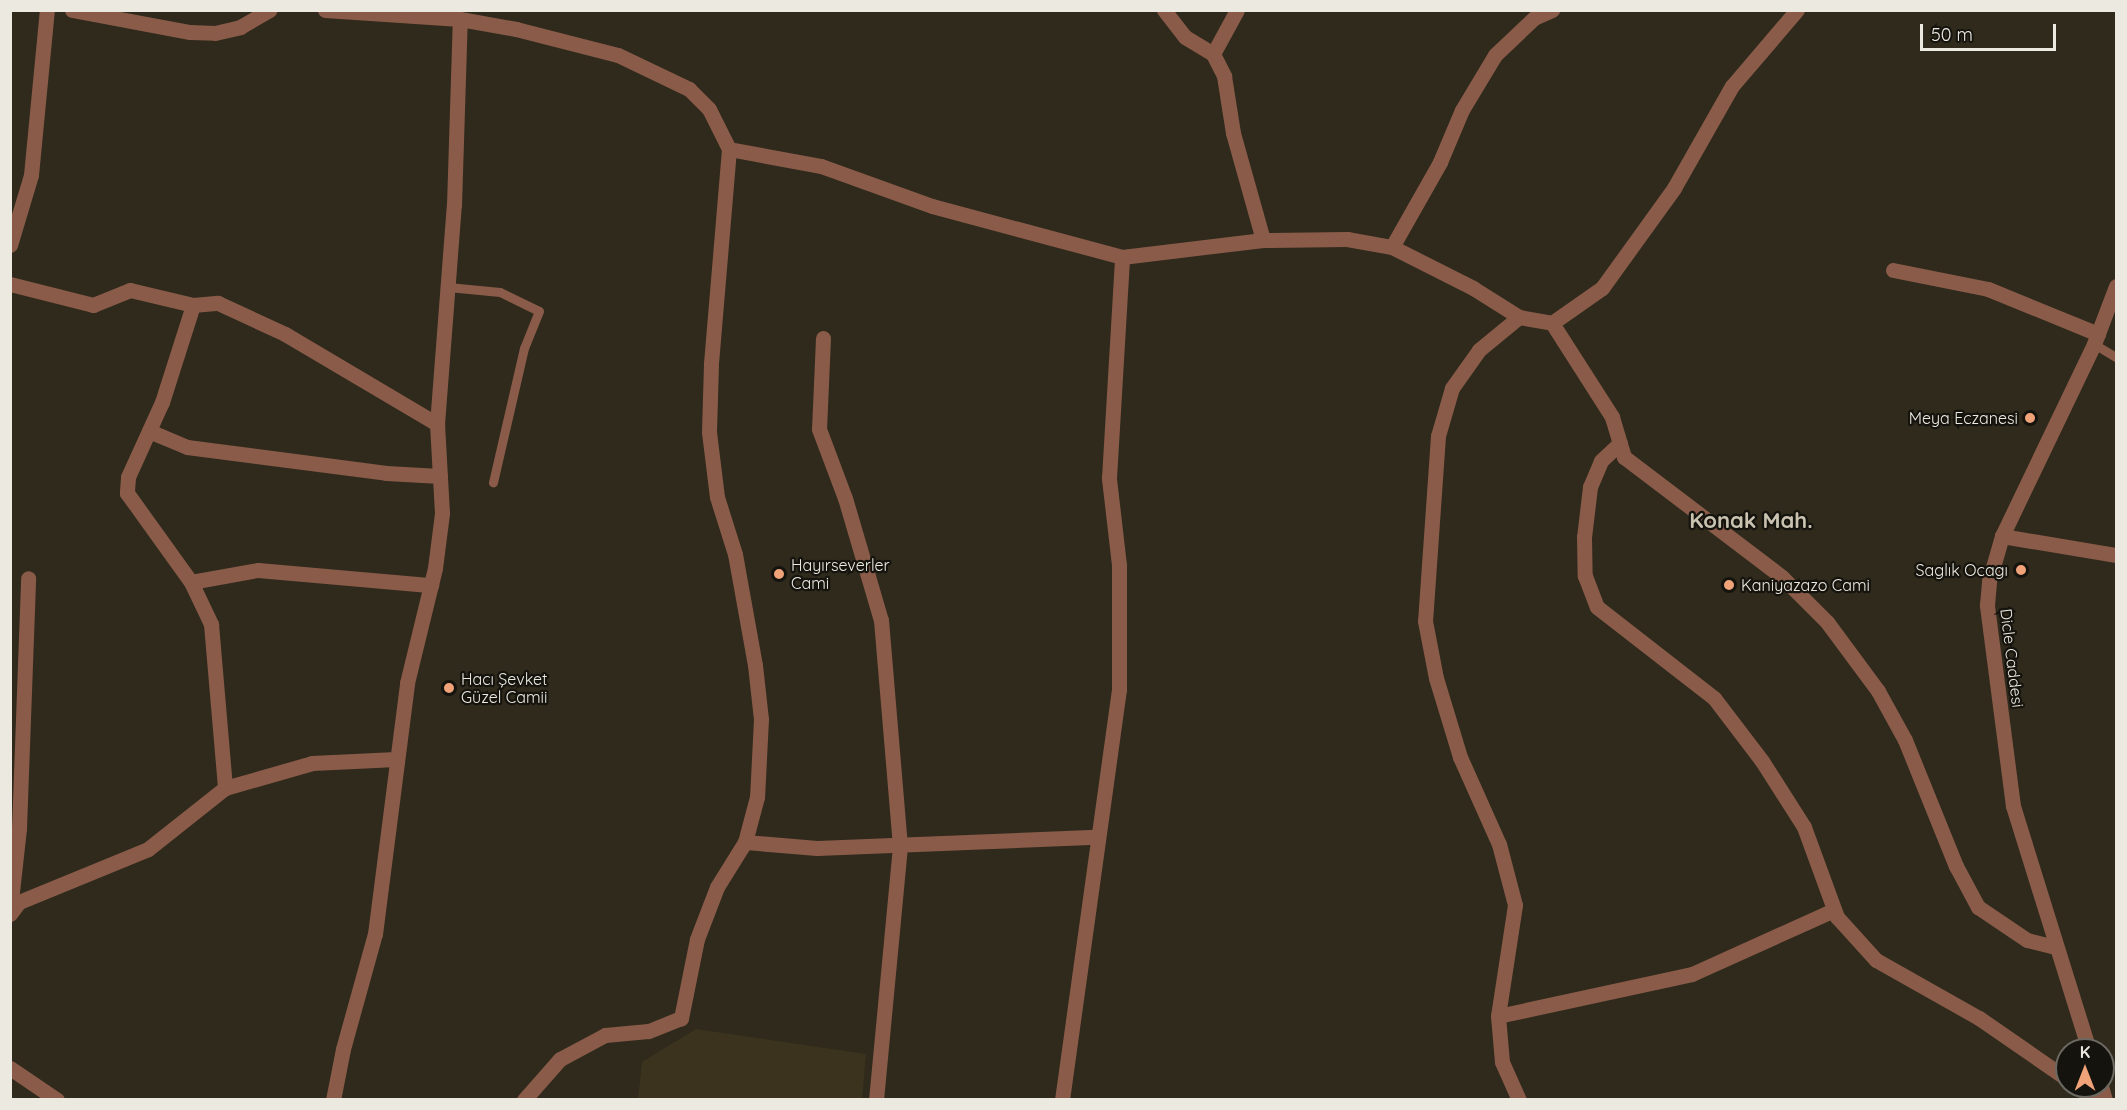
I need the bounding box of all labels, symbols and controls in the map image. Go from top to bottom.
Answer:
scale bar [1923,12,2060,50]
text: 50 m [1931,23,1973,46]
place label: Meya Eczanesi [1909,408,2018,428]
marker: Meya Eczanesi [2023,411,2037,425]
district label: Konak Mah. [1689,508,1813,534]
place label: Hayırseverler Cami [791,555,890,593]
place label: Saglık Ocagı [1916,560,2008,580]
marker: Saglık Ocagı [2012,561,2030,579]
marker: Hayırseverler Cami [772,567,786,581]
place label: Kaniyazazo Cami [1741,575,1870,595]
marker: Kaniyazazo Cami [1722,578,1736,592]
street label: Dicle Caddesi [1996,607,2028,709]
place label: Hacı Şevket Güzel Camii [461,669,547,707]
marker: Hacı Şevket Güzel Camii [442,681,456,695]
north arrow [2055,1038,2115,1098]
text: K [2080,1042,2090,1062]

